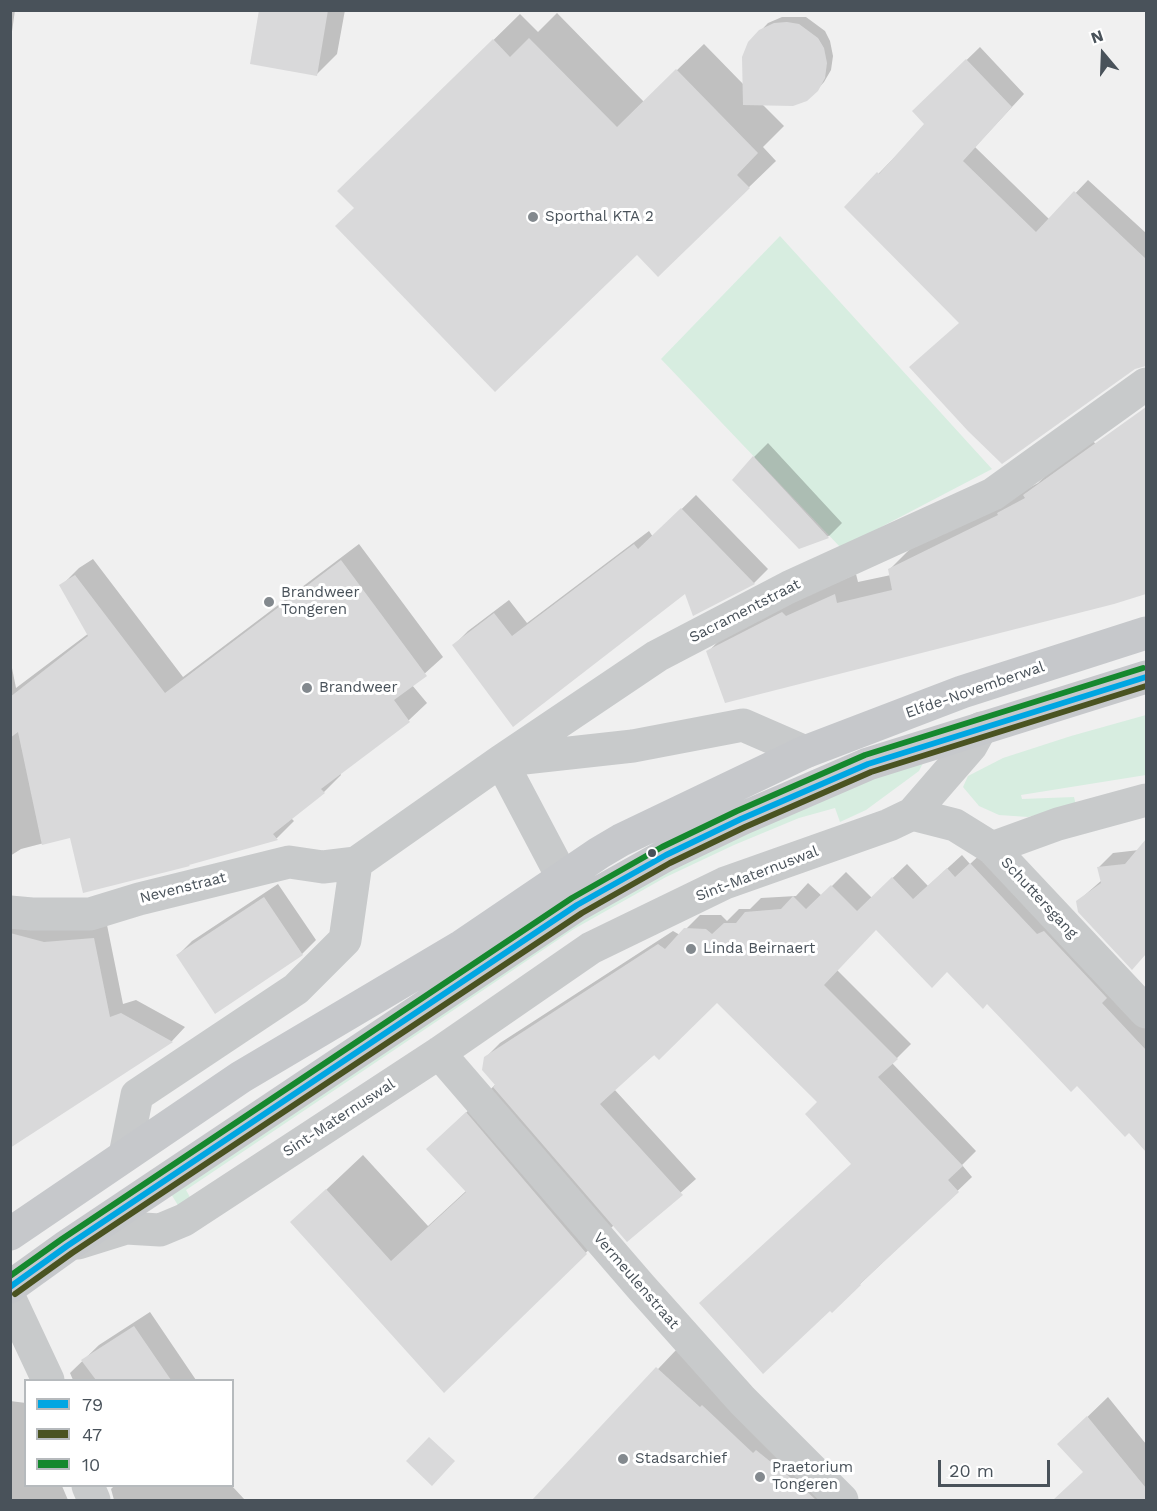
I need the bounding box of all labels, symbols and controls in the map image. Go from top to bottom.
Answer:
north arrow [1073,24,1133,84]
text: N [1088,26,1106,47]
place label: Sporthal KTA 2 [545,208,654,226]
marker: Sporthal KTA 2 [526,210,540,224]
street label: Sacramentstraat [686,575,804,647]
place label: Brandweer Tongeren [281,584,360,619]
marker: Brandweer Tongeren [262,595,276,609]
street label: Elfde-Novemberwal [903,658,1047,722]
place label: Brandweer [319,679,398,697]
marker: Brandweer [300,681,314,695]
street label: Sint-Maternuswal [693,842,821,906]
unlabelled marker [646,847,658,859]
street label: Schuttersgang [997,854,1081,942]
street label: Nevenstraat [138,869,228,907]
place label: Linda Beirnaert [703,940,815,958]
marker: Linda Beirnaert [684,942,698,956]
street label: Sint-Maternuswal [280,1075,398,1161]
street label: Vermeulenstraat [589,1229,683,1333]
legend [24,1379,234,1487]
text: 79 [82,1394,103,1415]
text: 47 [82,1424,102,1445]
scale bar [941,1448,1054,1486]
place label: Stadsarchief [635,1450,727,1468]
marker: Stadsarchief [616,1452,630,1466]
text: 10 [82,1454,100,1475]
place label: Praetorium Tongeren [772,1459,853,1494]
text: 20 m [949,1460,994,1481]
marker: Praetorium Tongeren [753,1470,767,1484]

